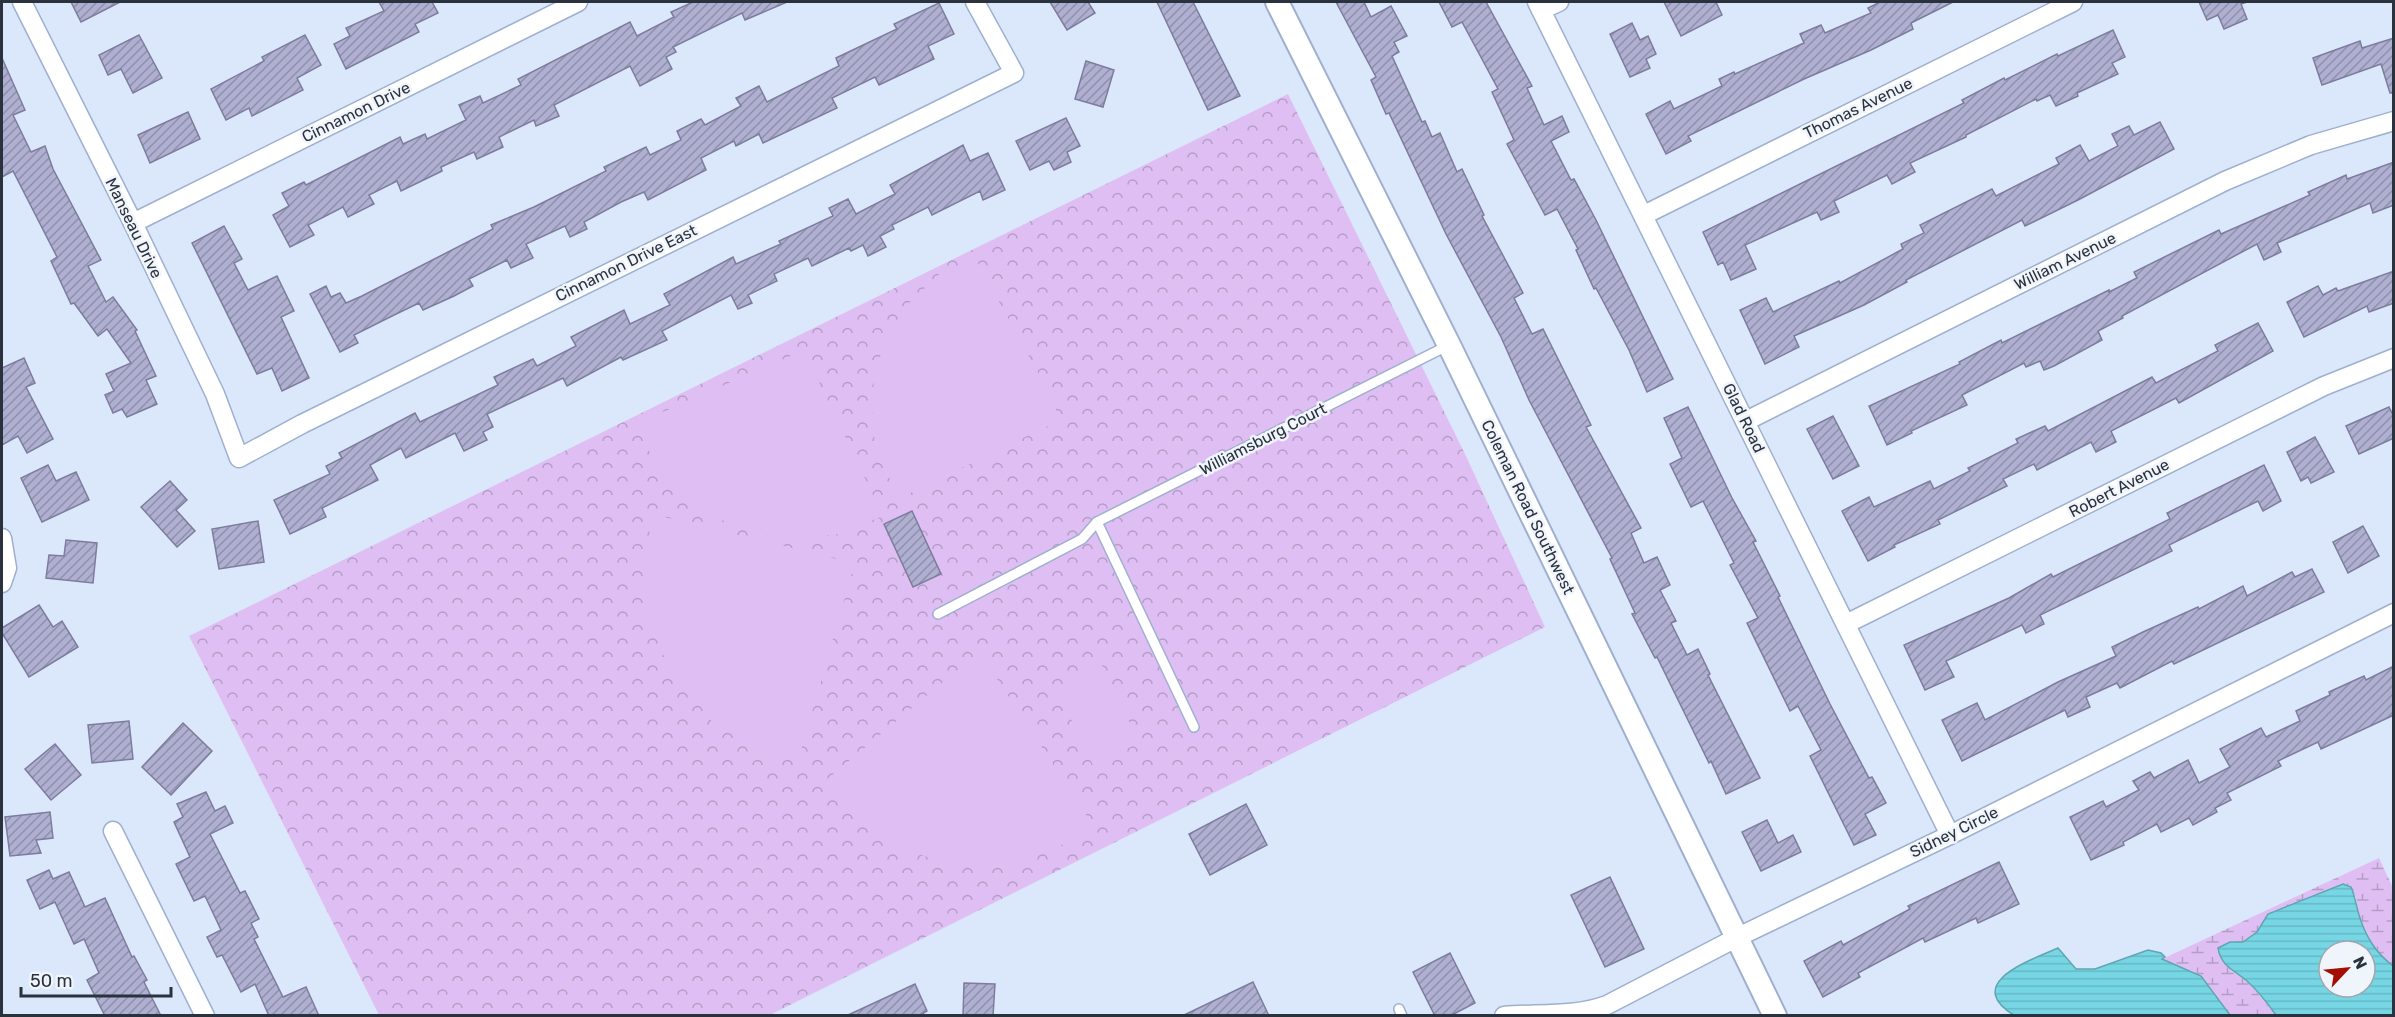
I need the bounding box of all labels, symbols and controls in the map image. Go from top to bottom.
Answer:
street label: Thomas Avenue [1801,73,1916,143]
street label: Cinnamon Drive [299,78,413,146]
street label: Manseau Drive [102,175,166,281]
street label: Cinnamon Drive East [552,220,700,306]
street label: William Avenue [2011,228,2119,294]
street label: Glad Road [1719,380,1769,456]
street label: Williamsburg Court [1196,399,1330,479]
street label: Coleman Road Southwest [1477,417,1579,597]
street label: Robert Avenue [2066,455,2172,521]
street label: Sidney Circle [1907,802,2001,862]
north arrow [2317,939,2377,999]
text: N [2349,953,2371,972]
scale bar [21,960,171,998]
text: 50 m [30,970,73,992]

